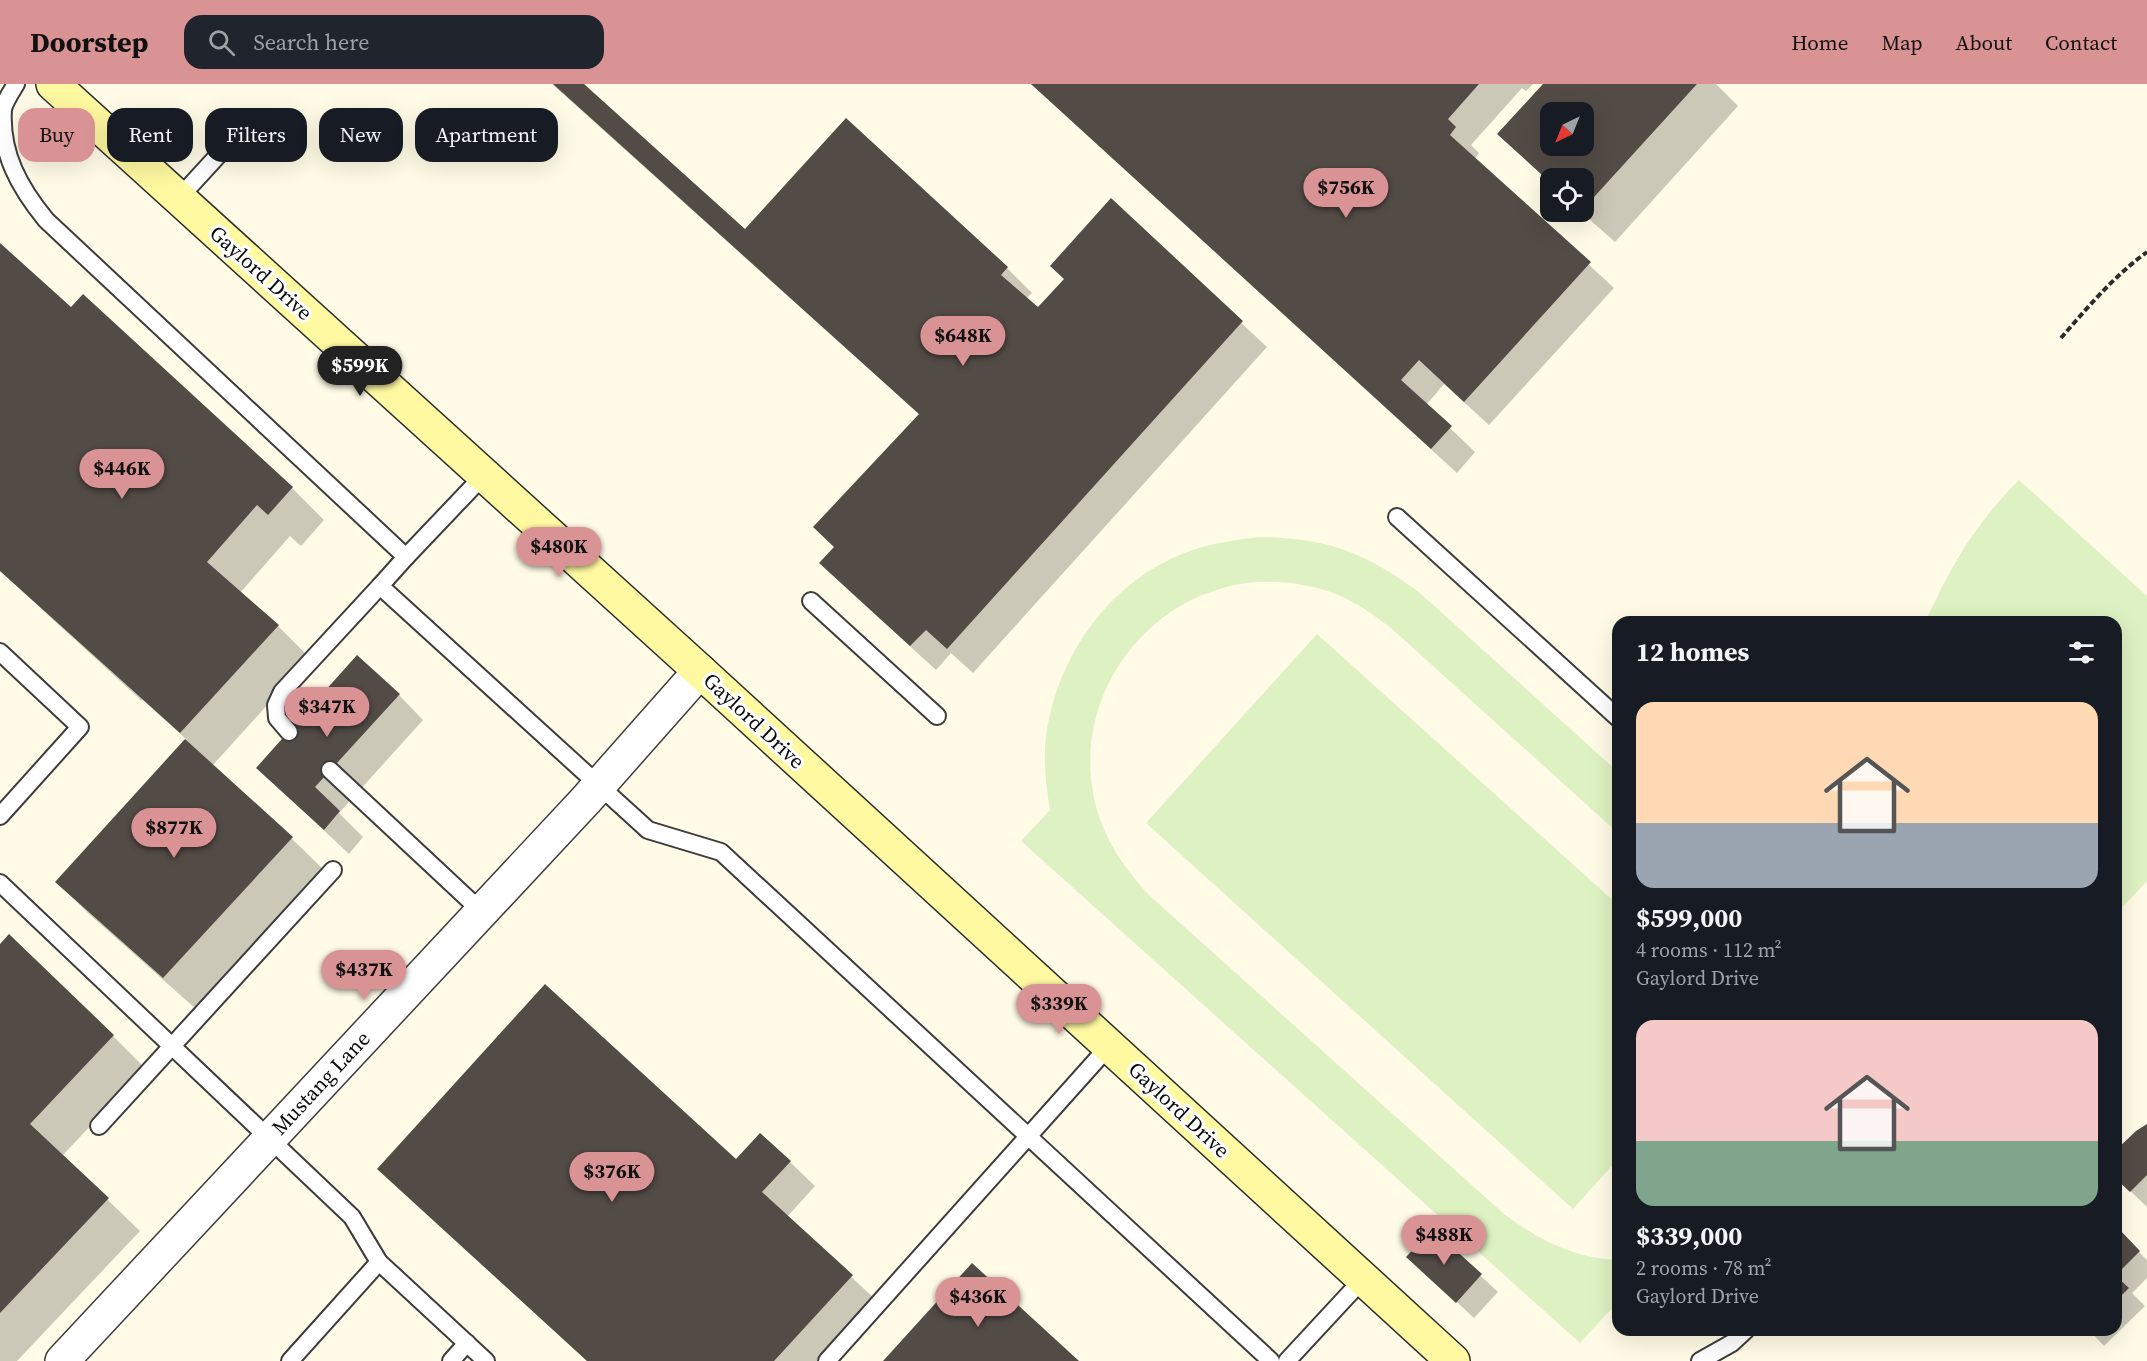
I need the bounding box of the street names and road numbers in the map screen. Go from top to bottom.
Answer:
street label: Gaylord Drive [204,219,319,327]
street label: Gaylord Drive [697,666,811,775]
street label: Mustang Lane [265,1024,376,1141]
street label: Gaylord Drive [1122,1055,1236,1164]

